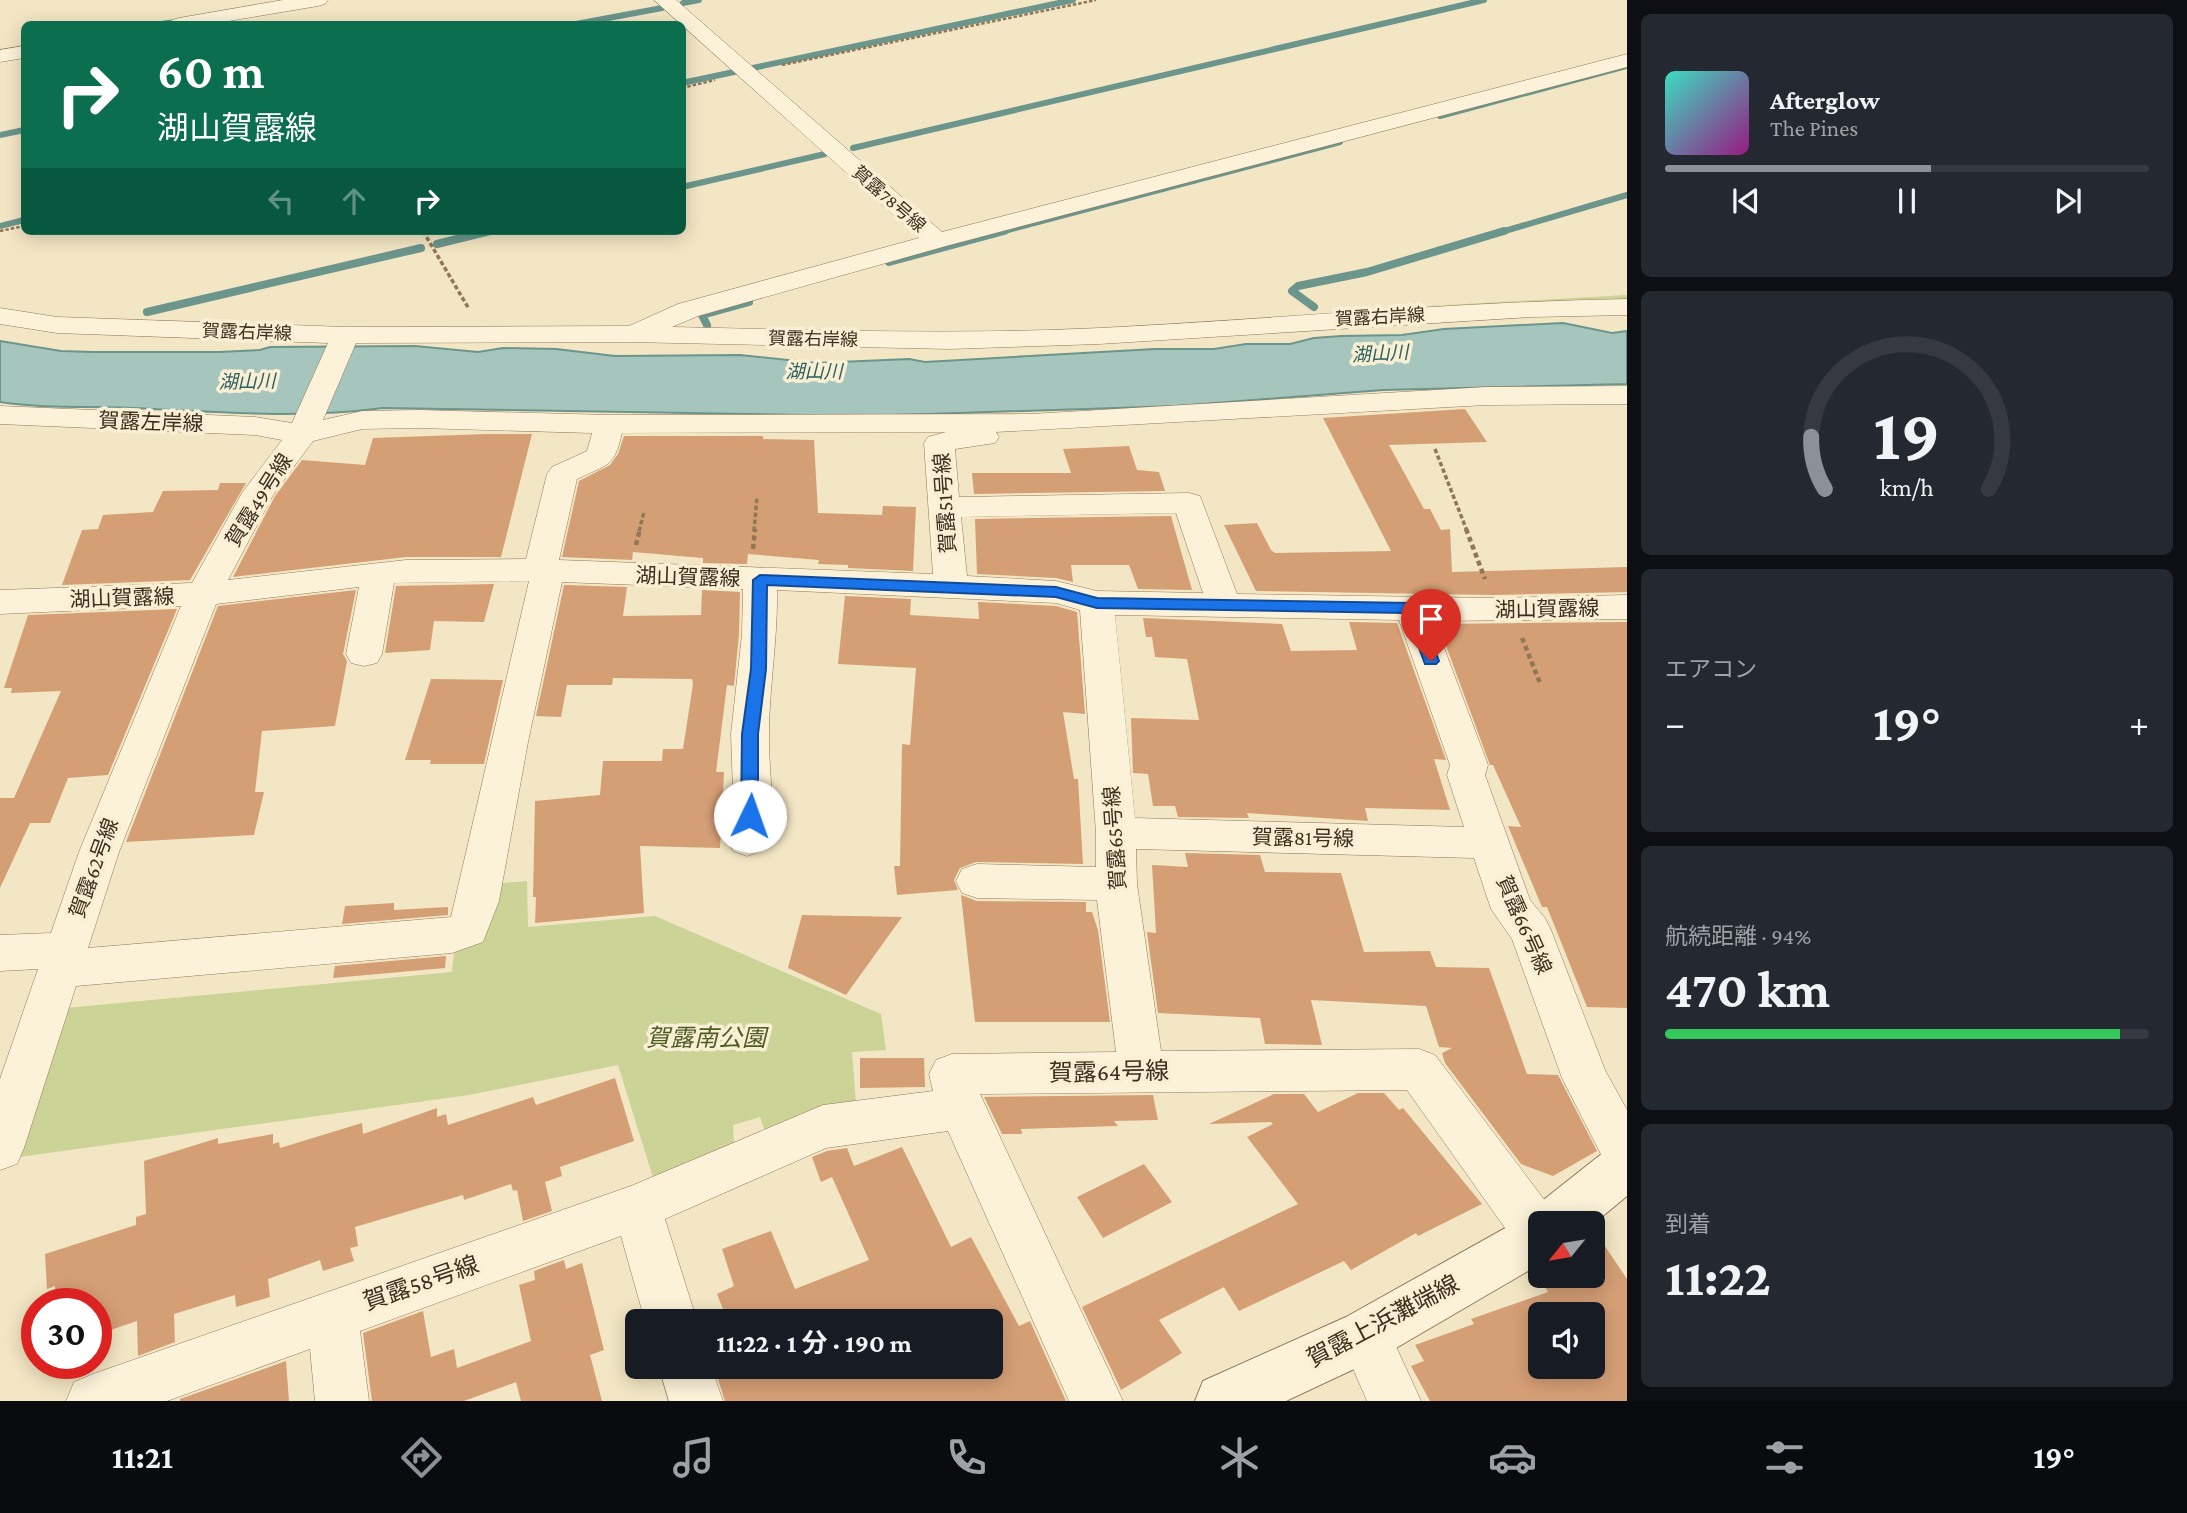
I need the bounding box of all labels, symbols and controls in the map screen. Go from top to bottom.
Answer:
text: 60 m [157,44,264,99]
icon: right [42,49,133,140]
text: Afterglow [1770,86,1880,115]
text: 湖山賀露線 [157,110,317,146]
text: The Pines [1770,115,1858,141]
street label: 賀露78号線 [849,162,929,236]
icon: left [262,182,300,220]
icon: ahead [335,182,373,220]
icon: right [408,182,446,220]
icon: previous [1727,182,1765,220]
icon: pause [1888,182,1926,220]
icon: next [2049,182,2087,220]
street label: 賀露右岸線 [1335,305,1425,329]
street label: 賀露右岸線 [202,320,292,344]
street label: 賀露右岸線 [768,328,858,350]
water label: 湖山川 [1351,341,1411,365]
water label: 湖山川 [785,361,844,382]
water label: 湖山川 [218,370,278,392]
text: 19 [1874,395,1940,476]
street label: 賀露左岸線 [98,408,204,436]
street label: 賀露49号線 [221,449,297,551]
street label: 賀露51号線 [930,452,960,554]
text: km/h [1880,474,1934,501]
street label: 湖山賀露線 [635,563,741,591]
street label: 湖山賀露線 [69,584,175,612]
pin [1401,589,1461,661]
street label: 湖山賀露線 [1494,596,1600,622]
icon: arrive [1412,600,1450,638]
text: エアコン [1665,656,1757,682]
text: 19° [1873,693,1941,751]
text: − [1665,702,1685,744]
text: + [2129,702,2149,744]
position arrow [713,779,787,853]
street label: 賀露65号線 [1099,785,1131,891]
street label: 賀露62号線 [65,815,123,921]
street label: 賀露81号線 [1252,825,1354,851]
street label: 賀露66号線 [1492,872,1556,978]
text: 航続距離 · 94% [1665,923,1811,949]
text: 470 km [1665,960,1830,1018]
park label: 賀露南公園 [646,1024,769,1051]
street label: 賀露64号線 [1049,1057,1169,1086]
north arrow [1528,1211,1605,1288]
map controls [1528,1211,1605,1379]
text: 到着 [1665,1211,1711,1237]
text: 11:22 [1665,1248,1771,1306]
street label: 賀露58号線 [360,1250,482,1315]
street label: 賀露上浜灘端線 [1302,1269,1463,1372]
speed limit sign: 30 [21,1288,112,1379]
button: sound [1528,1302,1605,1379]
text: 11:22 · 1 分 · 190 m [716,1329,912,1358]
icon: directions [397,1433,446,1482]
icon: music [669,1433,718,1482]
icon: phone [942,1433,991,1482]
icon: climate [1215,1433,1264,1482]
icon: car [1488,1433,1537,1482]
icon: filters [1760,1433,1809,1482]
text: 11:21 [112,1439,173,1475]
text: 19° [2033,1439,2075,1475]

